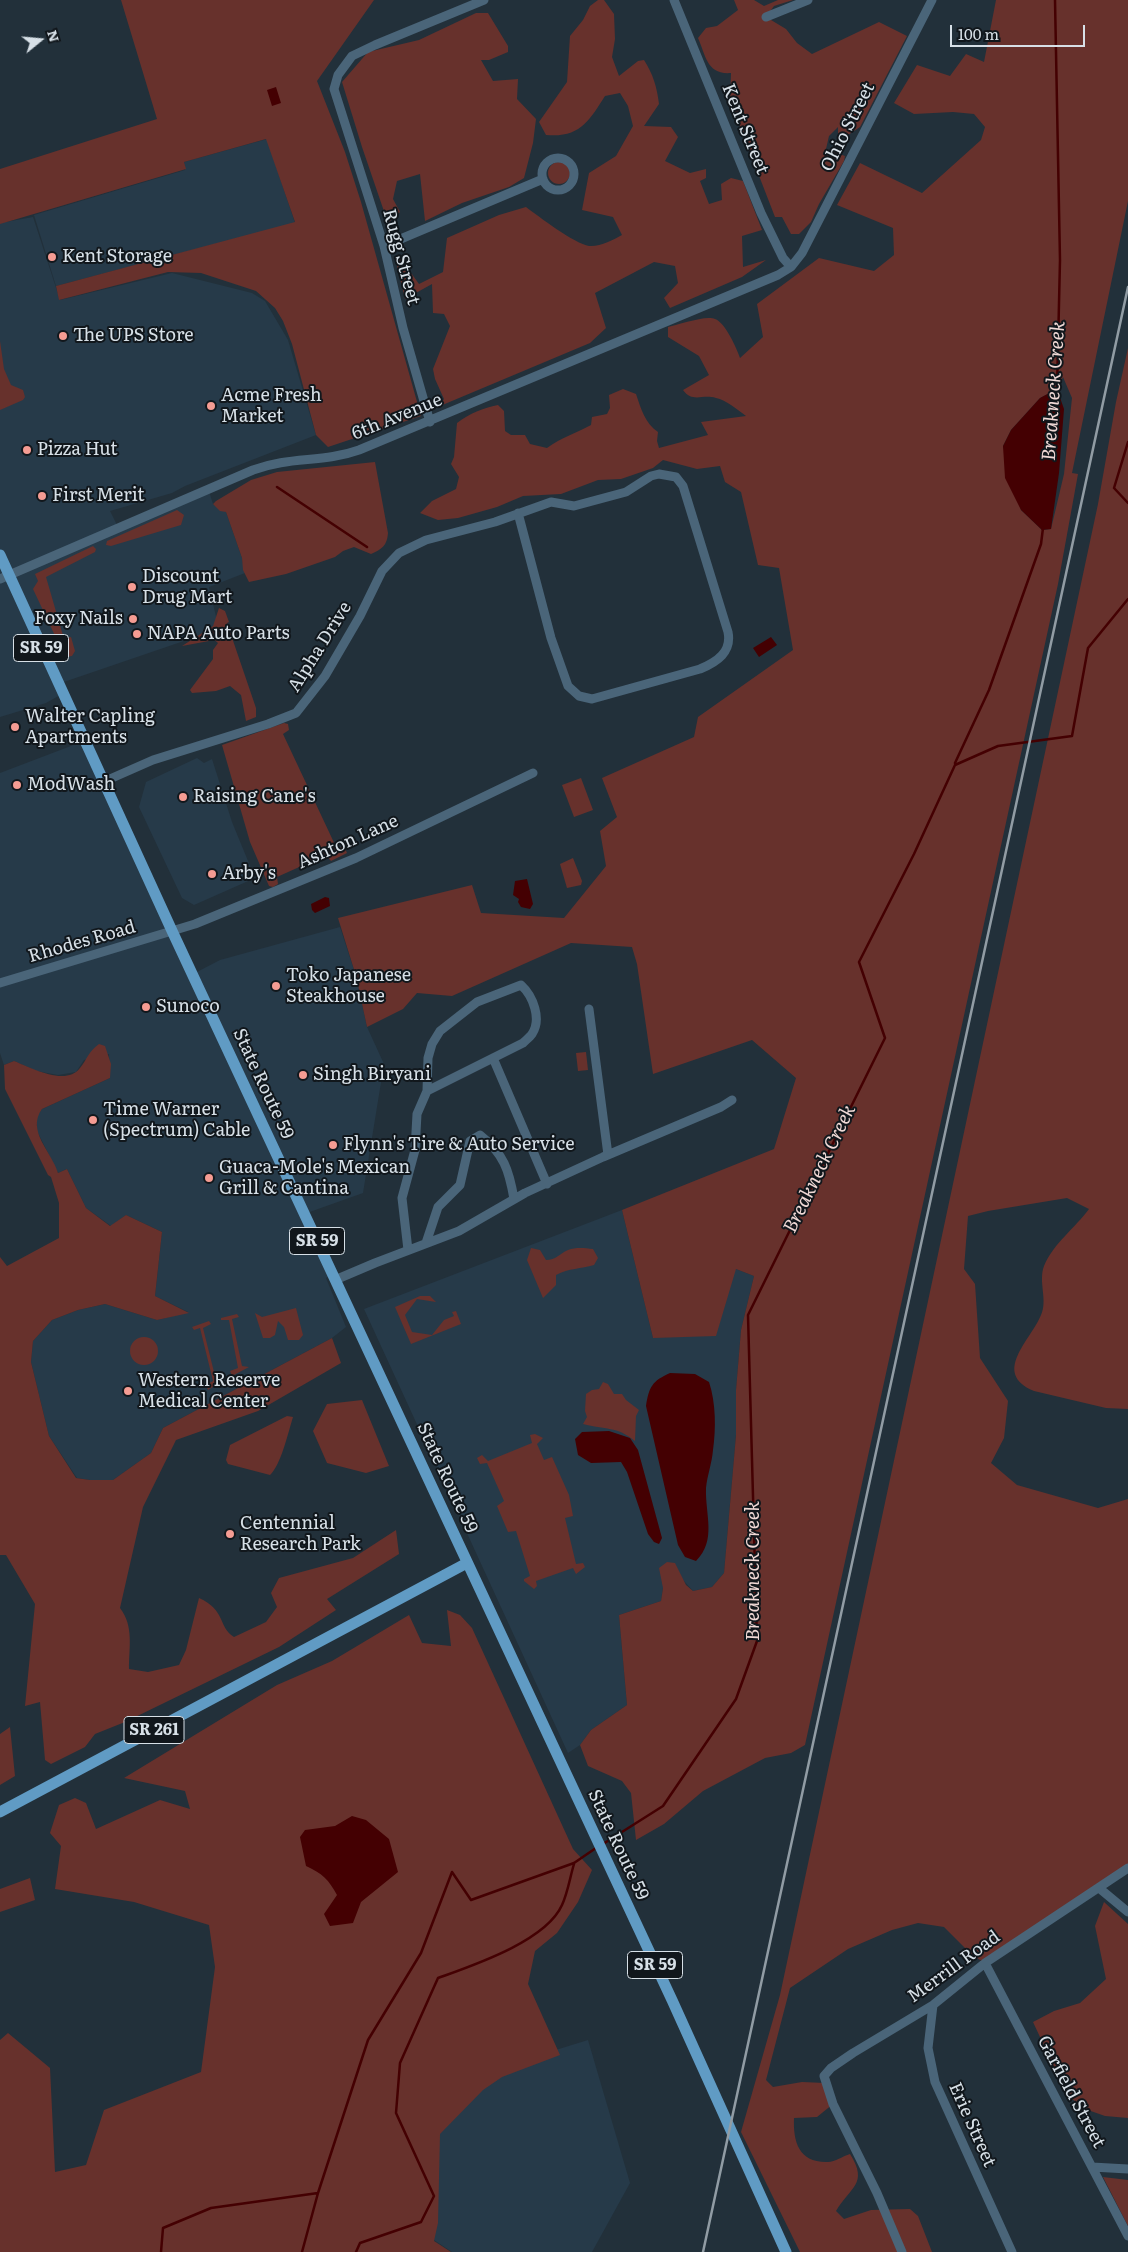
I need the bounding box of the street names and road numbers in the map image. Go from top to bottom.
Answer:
street label: Ohio Street [816,79,880,175]
street label: Kent Street [717,80,773,178]
street label: Rugg Street [378,206,424,308]
street label: 6th Avenue [349,389,445,445]
street label: Alpha Drive [284,598,356,696]
road number: SR 59 [13,634,68,661]
street label: Ashton Lane [294,810,402,874]
street label: Rhodes Road [26,916,138,968]
street label: State Route 59 [228,1025,298,1143]
road number: SR 59 [290,1228,344,1254]
street label: State Route 59 [412,1419,482,1537]
road number: SR 261 [124,1716,184,1744]
street label: State Route 59 [583,1786,653,1904]
street label: Merrill Road [903,1926,1005,2008]
road number: SR 59 [628,1952,682,1978]
street label: Garfield Street [1032,2032,1110,2152]
street label: Erie Street [944,2079,1000,2171]

